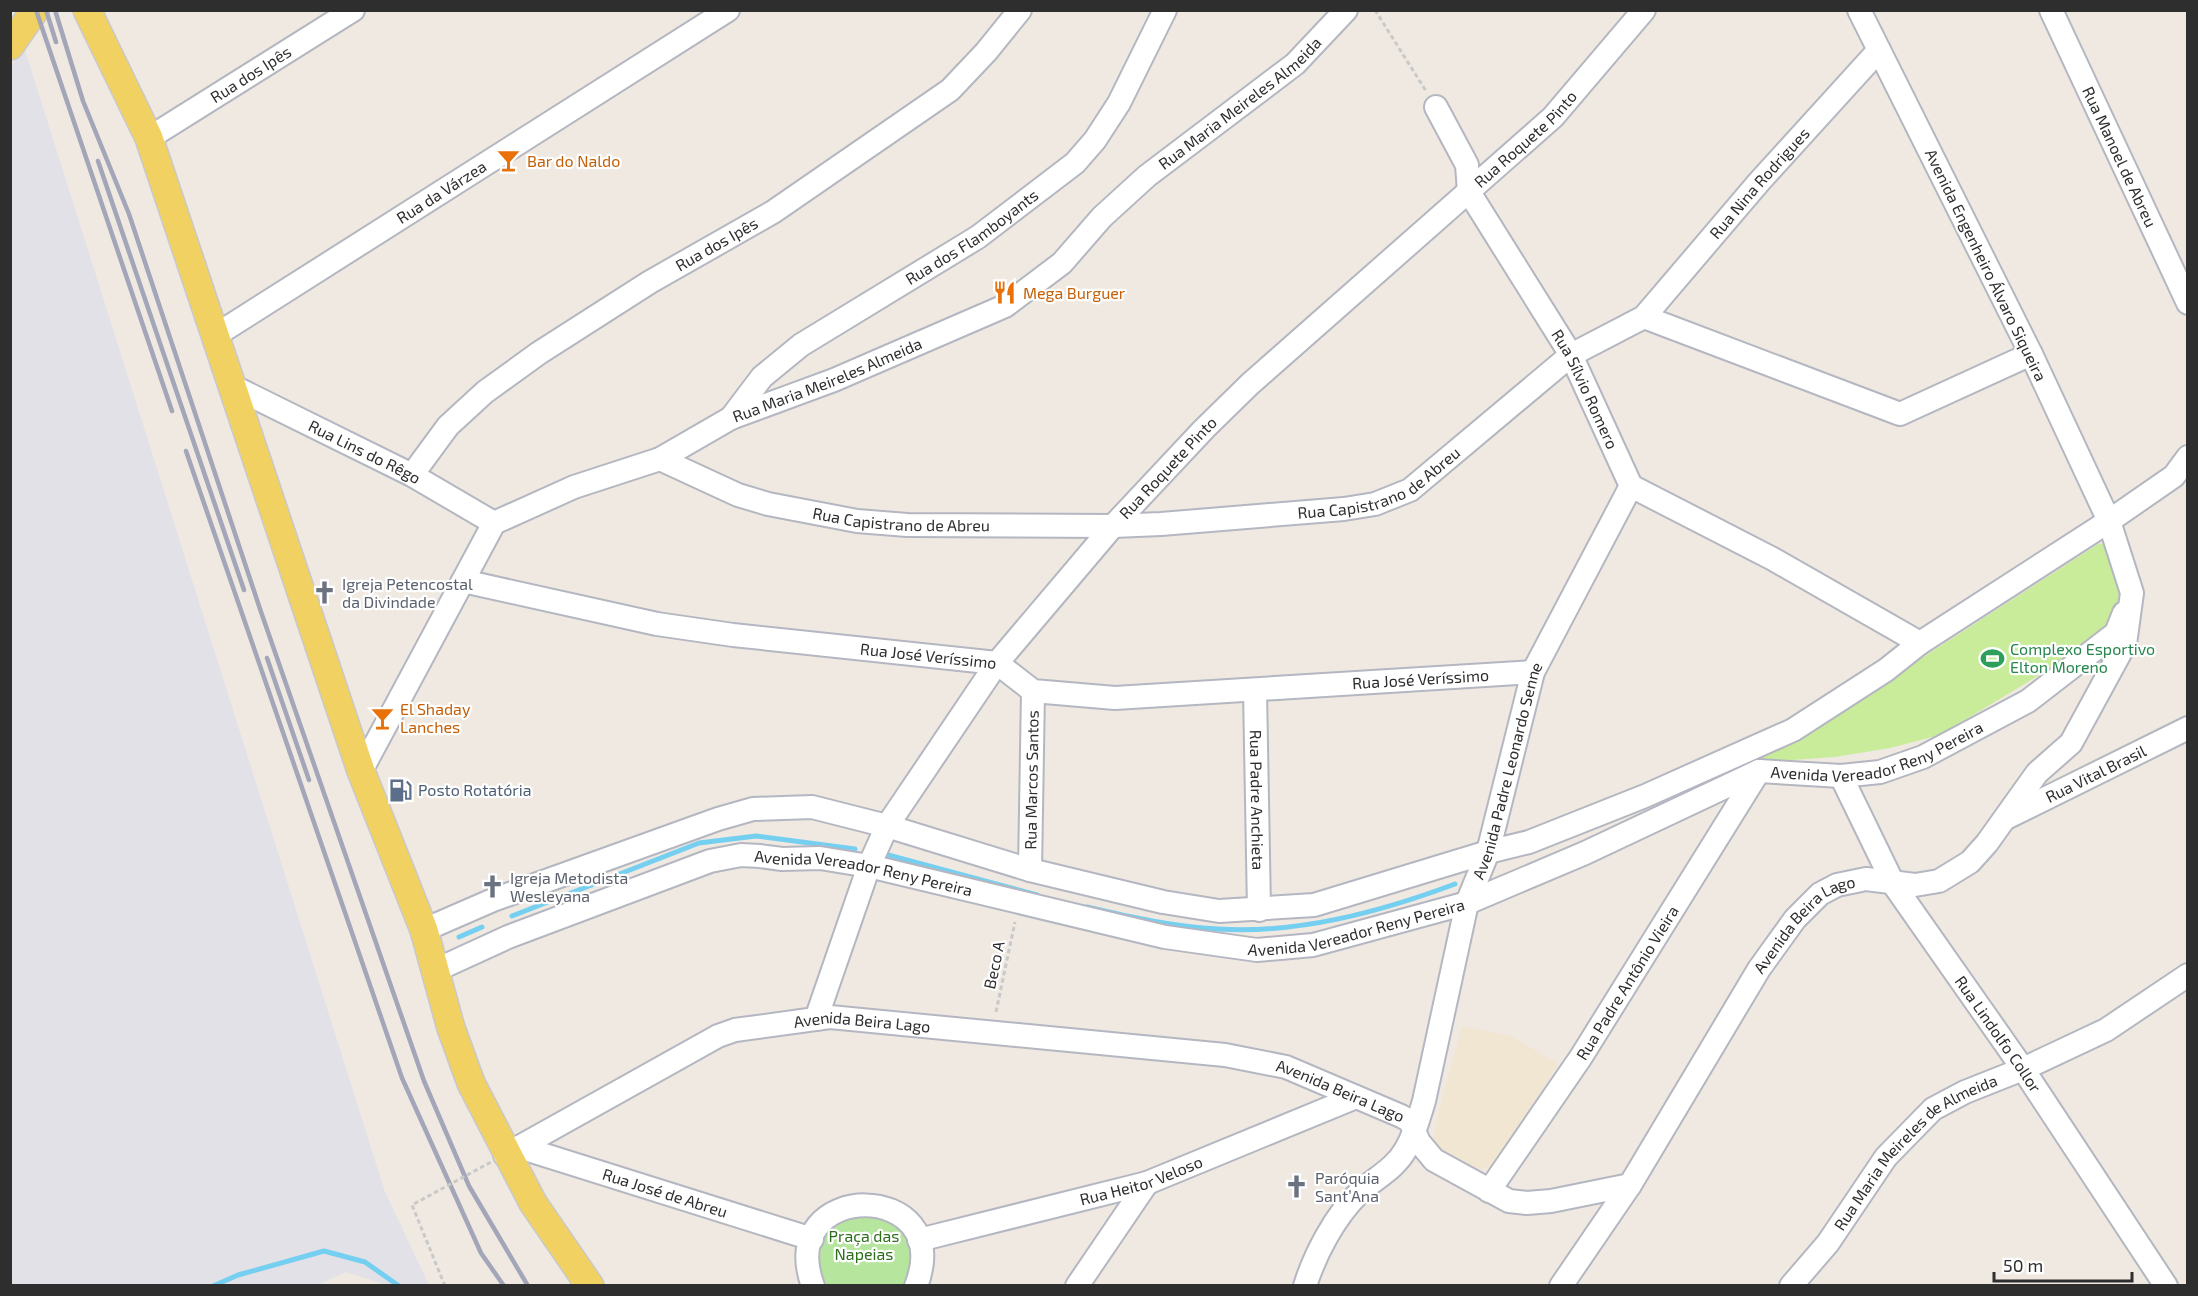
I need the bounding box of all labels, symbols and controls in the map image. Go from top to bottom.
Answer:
street label: Rua Maria Meireles Almeida [1154,33,1325,173]
street label: Rua dos Ipês [207,41,294,106]
street label: Rua Manoel de Abreu [2079,83,2161,230]
street label: Rua Roquete Pinto [1470,87,1580,191]
street label: Rua Nina Rodrigues [1705,123,1813,242]
street label: Avenida Engenheiro Álvaro Siqueira [1922,146,2051,384]
bar icon: Bar do Naldo [496,148,522,174]
place label: Bar do Naldo [527,151,620,170]
street label: Rua da Várzea [393,156,490,227]
street label: Rua dos Flamboyants [902,185,1042,288]
street label: Rua dos Ipês [672,213,761,275]
restaurant icon: Mega Burguer [992,280,1018,306]
place label: Mega Burguer [1023,283,1126,302]
street label: Rua Sílvio Romero [1548,326,1623,452]
street label: Rua Maria Meireles Almeida [730,333,925,426]
street label: Rua Roquete Pinto [1115,412,1220,522]
street label: Rua Lins do Rêgo [306,415,424,487]
street label: Rua Capistrano de Abreu [1297,442,1463,522]
street label: Rua Capistrano de Abreu [811,503,990,534]
place label: Igreja Petencostal da Divindade [342,574,473,611]
church icon: Igreja Petencostal da Divindade [311,580,337,606]
street label: Rua José Veríssimo [859,639,998,672]
place label: Complexo Esportivo Elton Moreno [2010,639,2155,676]
sports icon: Complexo Esportivo Elton Moreno [1979,645,2005,671]
street label: Avenida Padre Leonardo Senne [1468,658,1546,882]
street label: Rua José Veríssimo [1352,665,1489,692]
place label: El Shaday Lanches [400,699,471,736]
bar icon: El Shaday Lanches [369,705,395,731]
street label: Rua Marcos Santos [1020,710,1042,850]
street label: Avenida Vereador Reny Pereira [1770,717,1986,785]
street label: Rua Padre Anchieta [1247,730,1268,870]
street label: Rua Vital Brasil [2042,740,2149,806]
fuel station icon: Posto Rotatória [387,777,413,803]
place label: Posto Rotatória [418,780,531,799]
street label: Avenida Vereador Reny Pereira [754,846,975,900]
place label: Igreja Metodista Wesleyana [510,868,628,905]
street label: Avenida Beira Lago [1749,871,1857,977]
church icon: Igreja Metodista Wesleyana [479,874,505,900]
street label: Avenida Vereador Reny Pereira [1247,894,1466,959]
street label: Rua Padre Antônio Vieira [1572,902,1682,1063]
street label: Beco A [979,939,1008,991]
street label: Rua Lindolfo Collor [1951,972,2046,1096]
street label: Avenida Beira Lago [792,1007,931,1036]
street label: Avenida Beira Lago [1275,1055,1408,1125]
street label: Rua Maria Meireles de Almeida [1829,1070,2000,1234]
street label: Rua Heitor Veloso [1078,1151,1205,1208]
street label: Rua José de Abreu [600,1164,730,1221]
place label: Paróquia Sant’Ana [1315,1168,1379,1205]
church icon: Paróquia Sant’Ana [1284,1174,1310,1200]
park label: Praça das Napeias [829,1226,899,1263]
scale bar [1994,1245,2132,1283]
text: 50 m [2003,1254,2043,1276]

